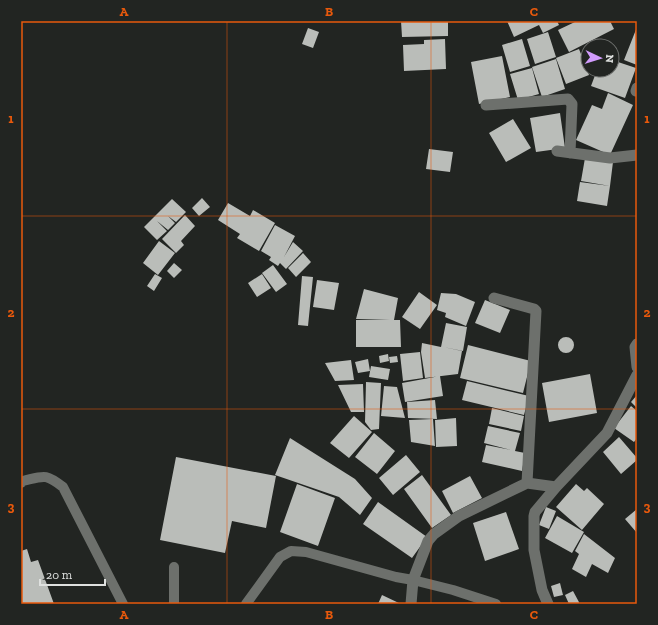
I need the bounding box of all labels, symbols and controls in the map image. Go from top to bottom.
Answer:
text: A [120,4,129,19]
text: B [325,4,333,19]
text: C [530,4,538,19]
north arrow [580,38,620,78]
text: N [603,54,616,64]
text: 1 [8,111,14,126]
text: 1 [644,111,650,126]
text: 2 [8,305,15,320]
text: 2 [644,305,651,320]
text: 3 [8,499,15,514]
text: 3 [644,499,651,514]
scale bar [40,561,105,587]
text: 20 m [46,568,73,582]
text: A [120,607,129,622]
text: B [325,607,333,622]
text: C [530,607,538,622]

